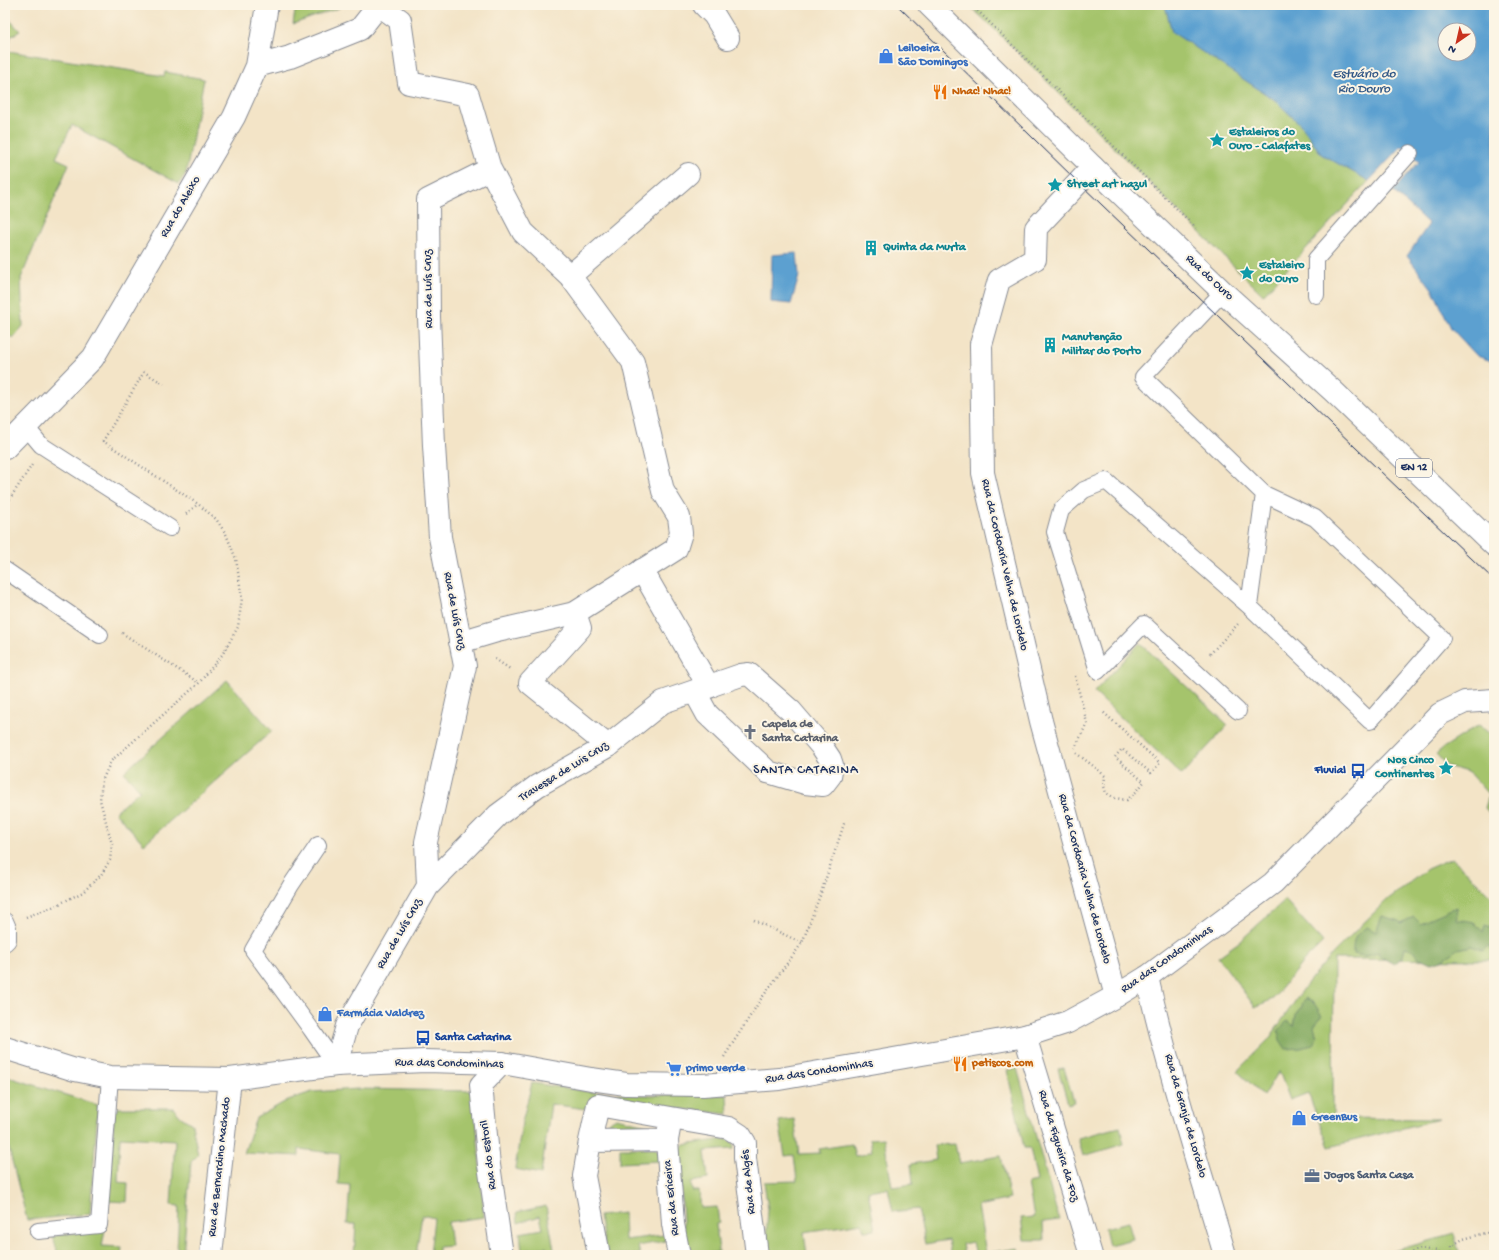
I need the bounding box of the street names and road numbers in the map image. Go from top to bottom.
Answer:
street label: Rua do Aleixo [158,174,204,240]
street label: Rua de Luís Cruz [421,249,437,329]
street label: Rua do Ouro [1182,252,1236,304]
road number: EN 12 [1396,459,1432,477]
street label: Rua da Cordoaria Velha de Lordelo [977,478,1031,652]
street label: Rua de Luís Cruz [440,571,469,652]
street label: Travessa de Luis Cruz [516,738,612,806]
street label: Rua da Cordoaria Velha de Lordelo [1054,792,1114,966]
street label: Rua de Luís Cruz [374,896,426,972]
street label: Rua das Condominhas [1119,923,1216,997]
street label: Rua da Granja de Lordelo [1161,1052,1209,1180]
street label: Rua das Condominhas [395,1056,504,1072]
street label: Rua das Condominhas [764,1057,874,1087]
street label: Rua da Figueira da Foz [1034,1089,1082,1204]
street label: Rua de Bernardino Machado [206,1096,234,1238]
street label: Rua do Estoril [478,1119,500,1191]
street label: Rua de Algés [739,1149,759,1215]
street label: Rua da Ericeira [661,1159,683,1237]

